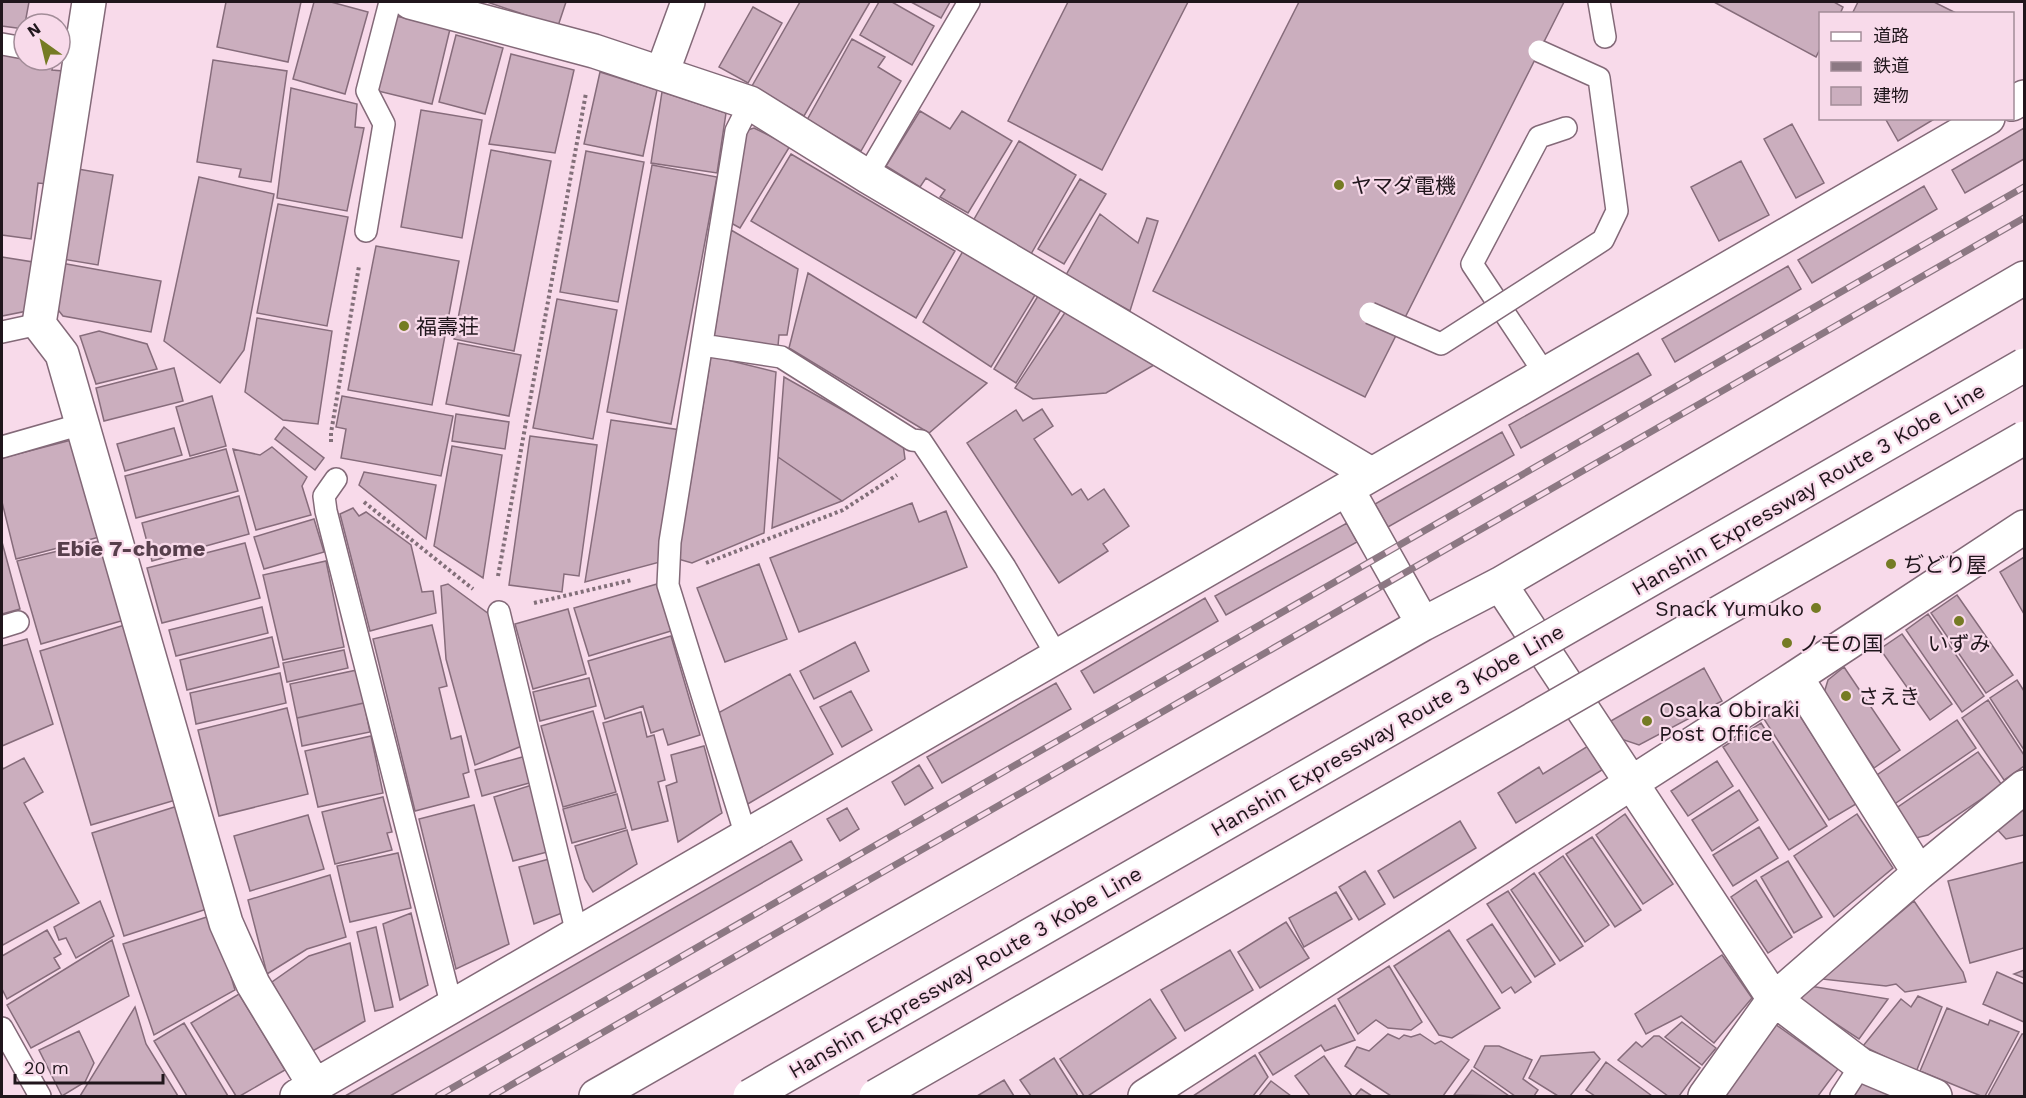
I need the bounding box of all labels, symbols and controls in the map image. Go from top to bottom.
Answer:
north arrow [12,12,72,72]
legend [1819,12,2014,120]
text: N [24,19,44,41]
text: 道路 [1873,25,1909,46]
text: 鉄道 [1873,55,1909,76]
text: 建物 [1873,85,1909,106]
place label: ヤマダ電機 [1351,173,1456,198]
marker: ヤマダ電機 [1332,178,1346,192]
place label: 福壽荘 [416,314,479,339]
marker: 福壽荘 [397,319,411,333]
street label: Hanshin Expressway Route 3 Kobe Line [1627,377,1989,601]
district label: Ebie 7-chome [57,536,205,561]
place label: ぢどり屋 [1903,552,1987,577]
marker: ぢどり屋 [1884,557,1898,571]
place label: Snack Yumuko [1655,596,1804,621]
marker: Snack Yumuko [1809,601,1823,615]
marker: いずみ [1952,614,1966,628]
street label: Hanshin Expressway Route 3 Kobe Line [1206,618,1568,842]
place label: ノモの国 [1799,631,1883,656]
place label: いずみ [1928,631,1991,656]
marker: ノモの国 [1780,636,1794,650]
place label: さえき [1858,684,1920,709]
marker: さえき [1839,689,1853,703]
place label: Osaka Obiraki Post Office [1659,697,1800,746]
marker: Osaka Obiraki Post Office [1640,714,1654,728]
street label: Hanshin Expressway Route 3 Kobe Line [784,860,1146,1084]
scale bar [15,1047,164,1085]
text: 20 m [24,1057,69,1078]

